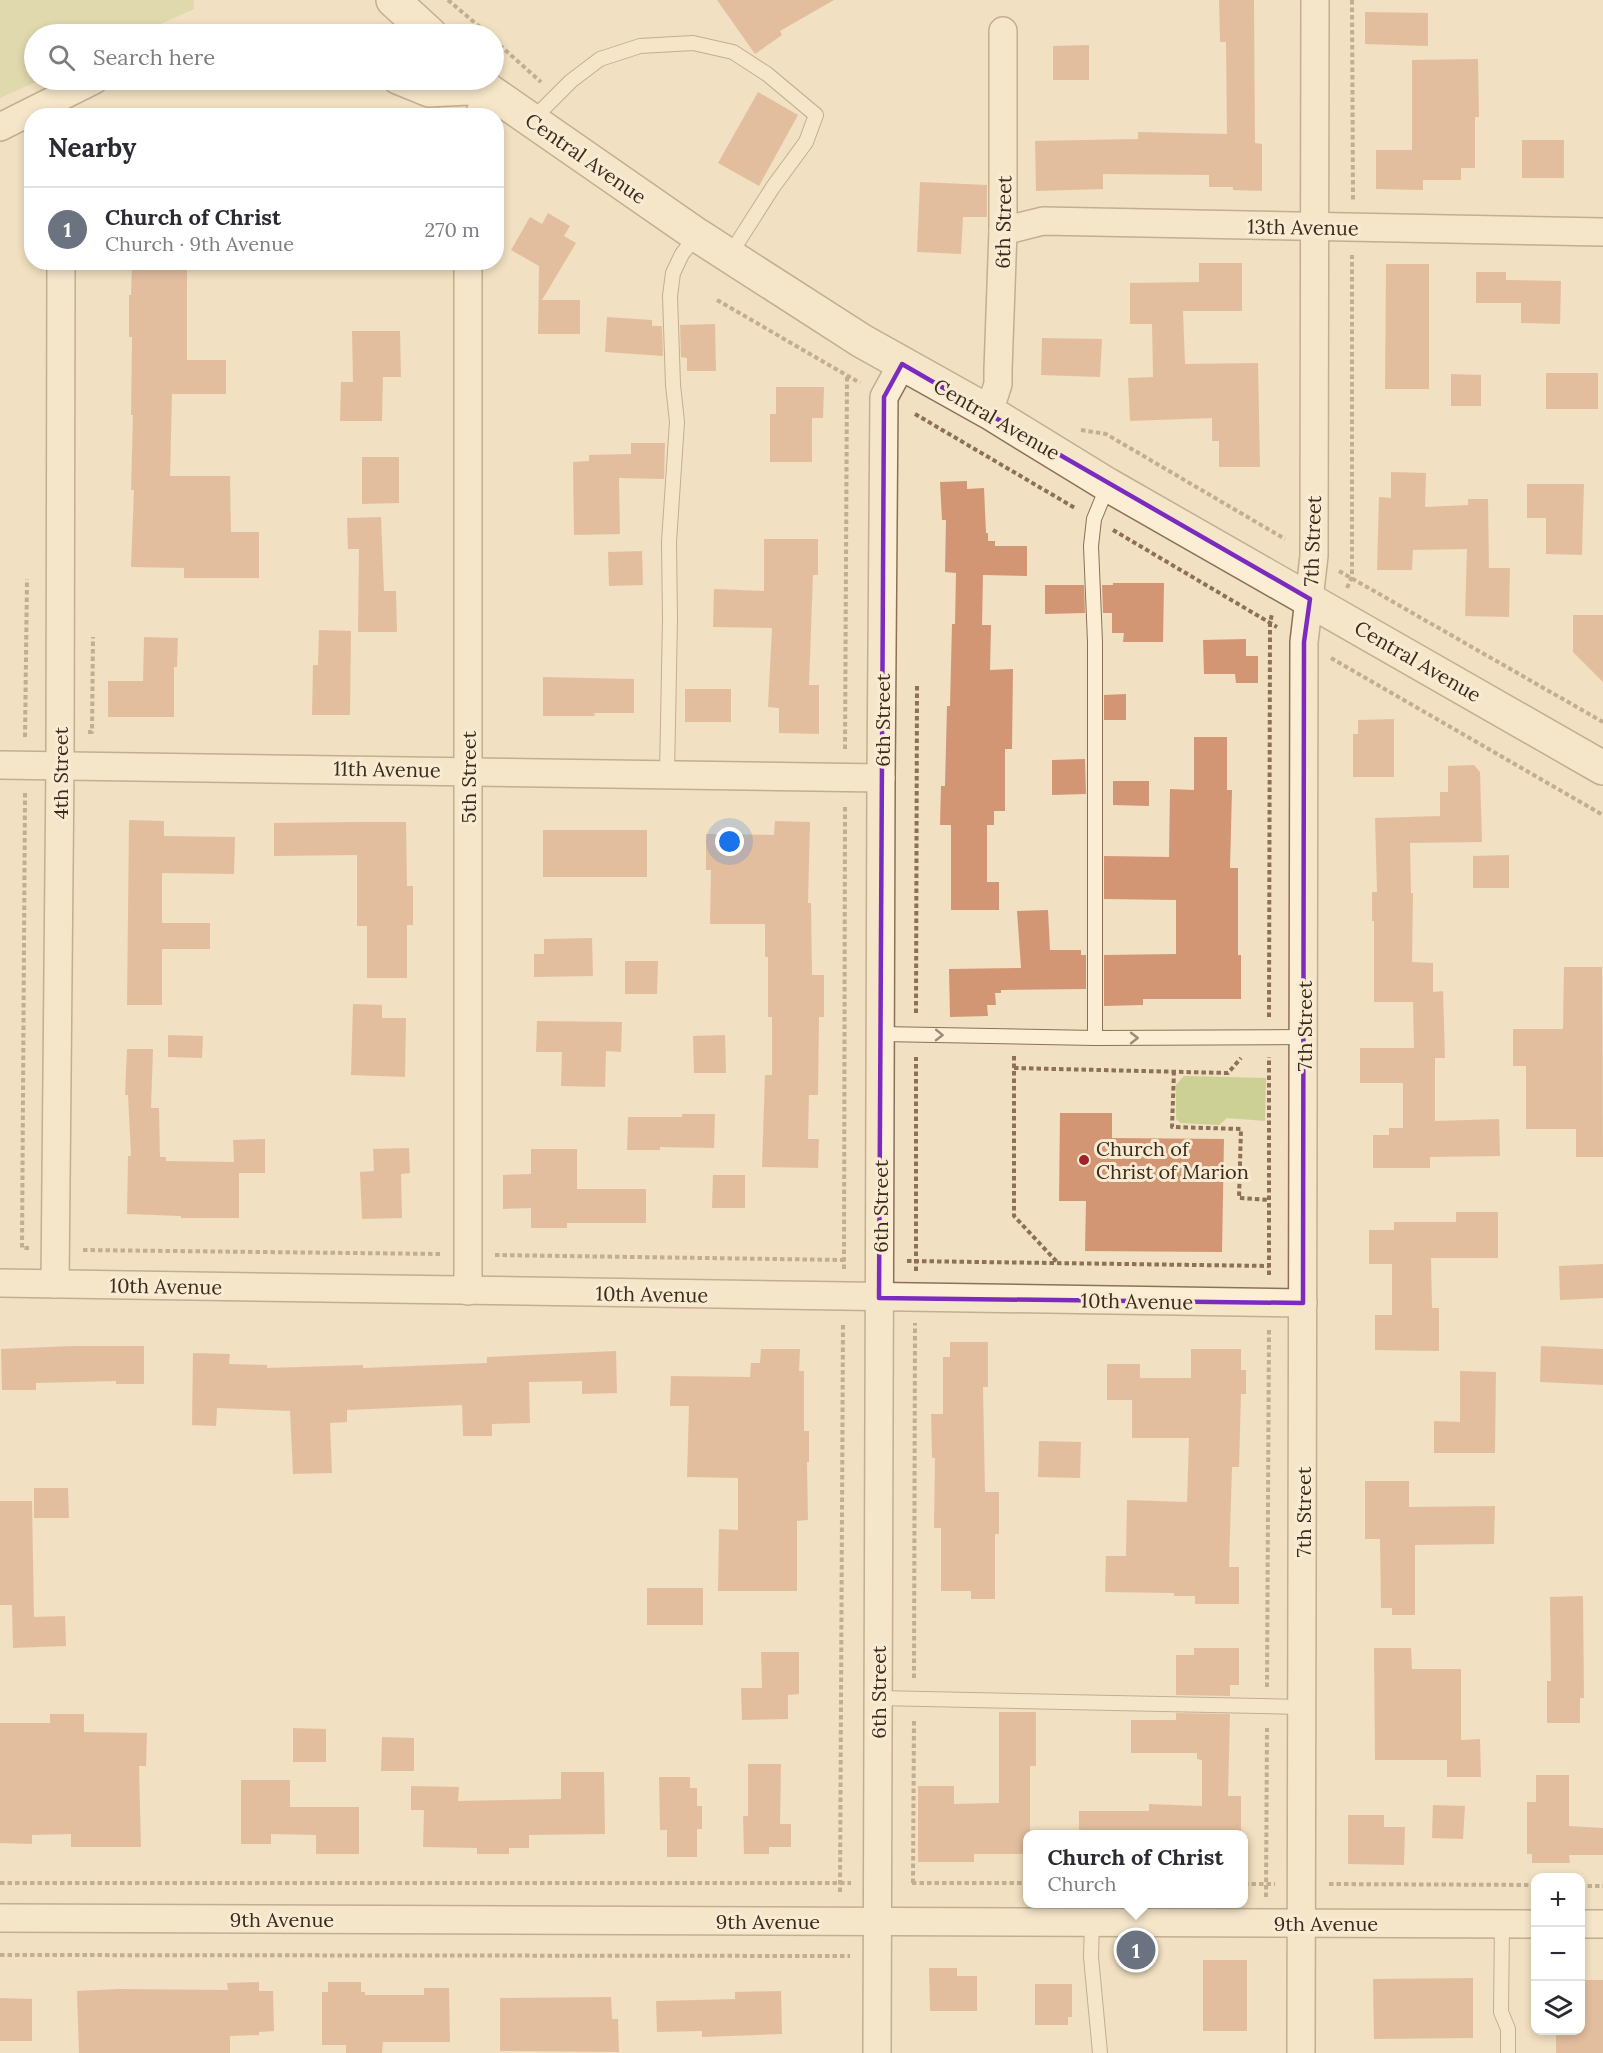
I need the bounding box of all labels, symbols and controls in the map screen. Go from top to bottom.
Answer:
search box [24,24,504,90]
icon: search [45,41,78,74]
text: Search here [93,43,215,71]
street label: Central Avenue [521,107,651,209]
text: Nearby [48,131,136,164]
street label: 6th Street [990,175,1016,269]
text: Church of Christ [105,203,281,231]
street label: 13th Avenue [1247,214,1359,240]
text: 1 [63,217,72,242]
text: 270 m [424,217,480,242]
text: Church · 9th Avenue [105,231,294,256]
street label: Central Avenue [929,373,1065,465]
street label: 7th Street [1298,495,1326,587]
street label: Central Avenue [1350,615,1486,707]
street label: 6th Street [870,673,895,767]
street label: 4th Street [48,726,73,819]
street label: 5th Street [456,730,481,823]
street label: 11th Avenue [333,756,441,782]
your location [715,827,744,856]
street label: 7th Street [1292,980,1317,1071]
one-way arrow [935,1029,944,1042]
one-way arrow [1130,1032,1139,1044]
place label: Church of Christ of Marion [1096,1136,1249,1184]
marker: Church of Christ of Marion [1077,1153,1091,1167]
street label: 6th Street [868,1159,893,1253]
street label: 10th Avenue [110,1273,223,1299]
street label: 10th Avenue [596,1281,709,1307]
street label: 10th Avenue [1081,1288,1194,1314]
street label: 7th Street [1291,1466,1316,1557]
street label: 6th Street [866,1645,891,1739]
popup [1023,1830,1248,1908]
text: Church of Christ [1047,1843,1224,1871]
text: Church [1047,1871,1117,1896]
map controls [1531,1873,1585,2035]
button: + [1531,1873,1585,1927]
street label: 9th Avenue [230,1907,334,1932]
street label: 9th Avenue [716,1909,820,1934]
street label: 9th Avenue [1274,1911,1378,1936]
button: − [1531,1927,1585,1981]
pin: 1 [1116,1928,1156,1972]
button: layers [1531,1981,1585,2035]

